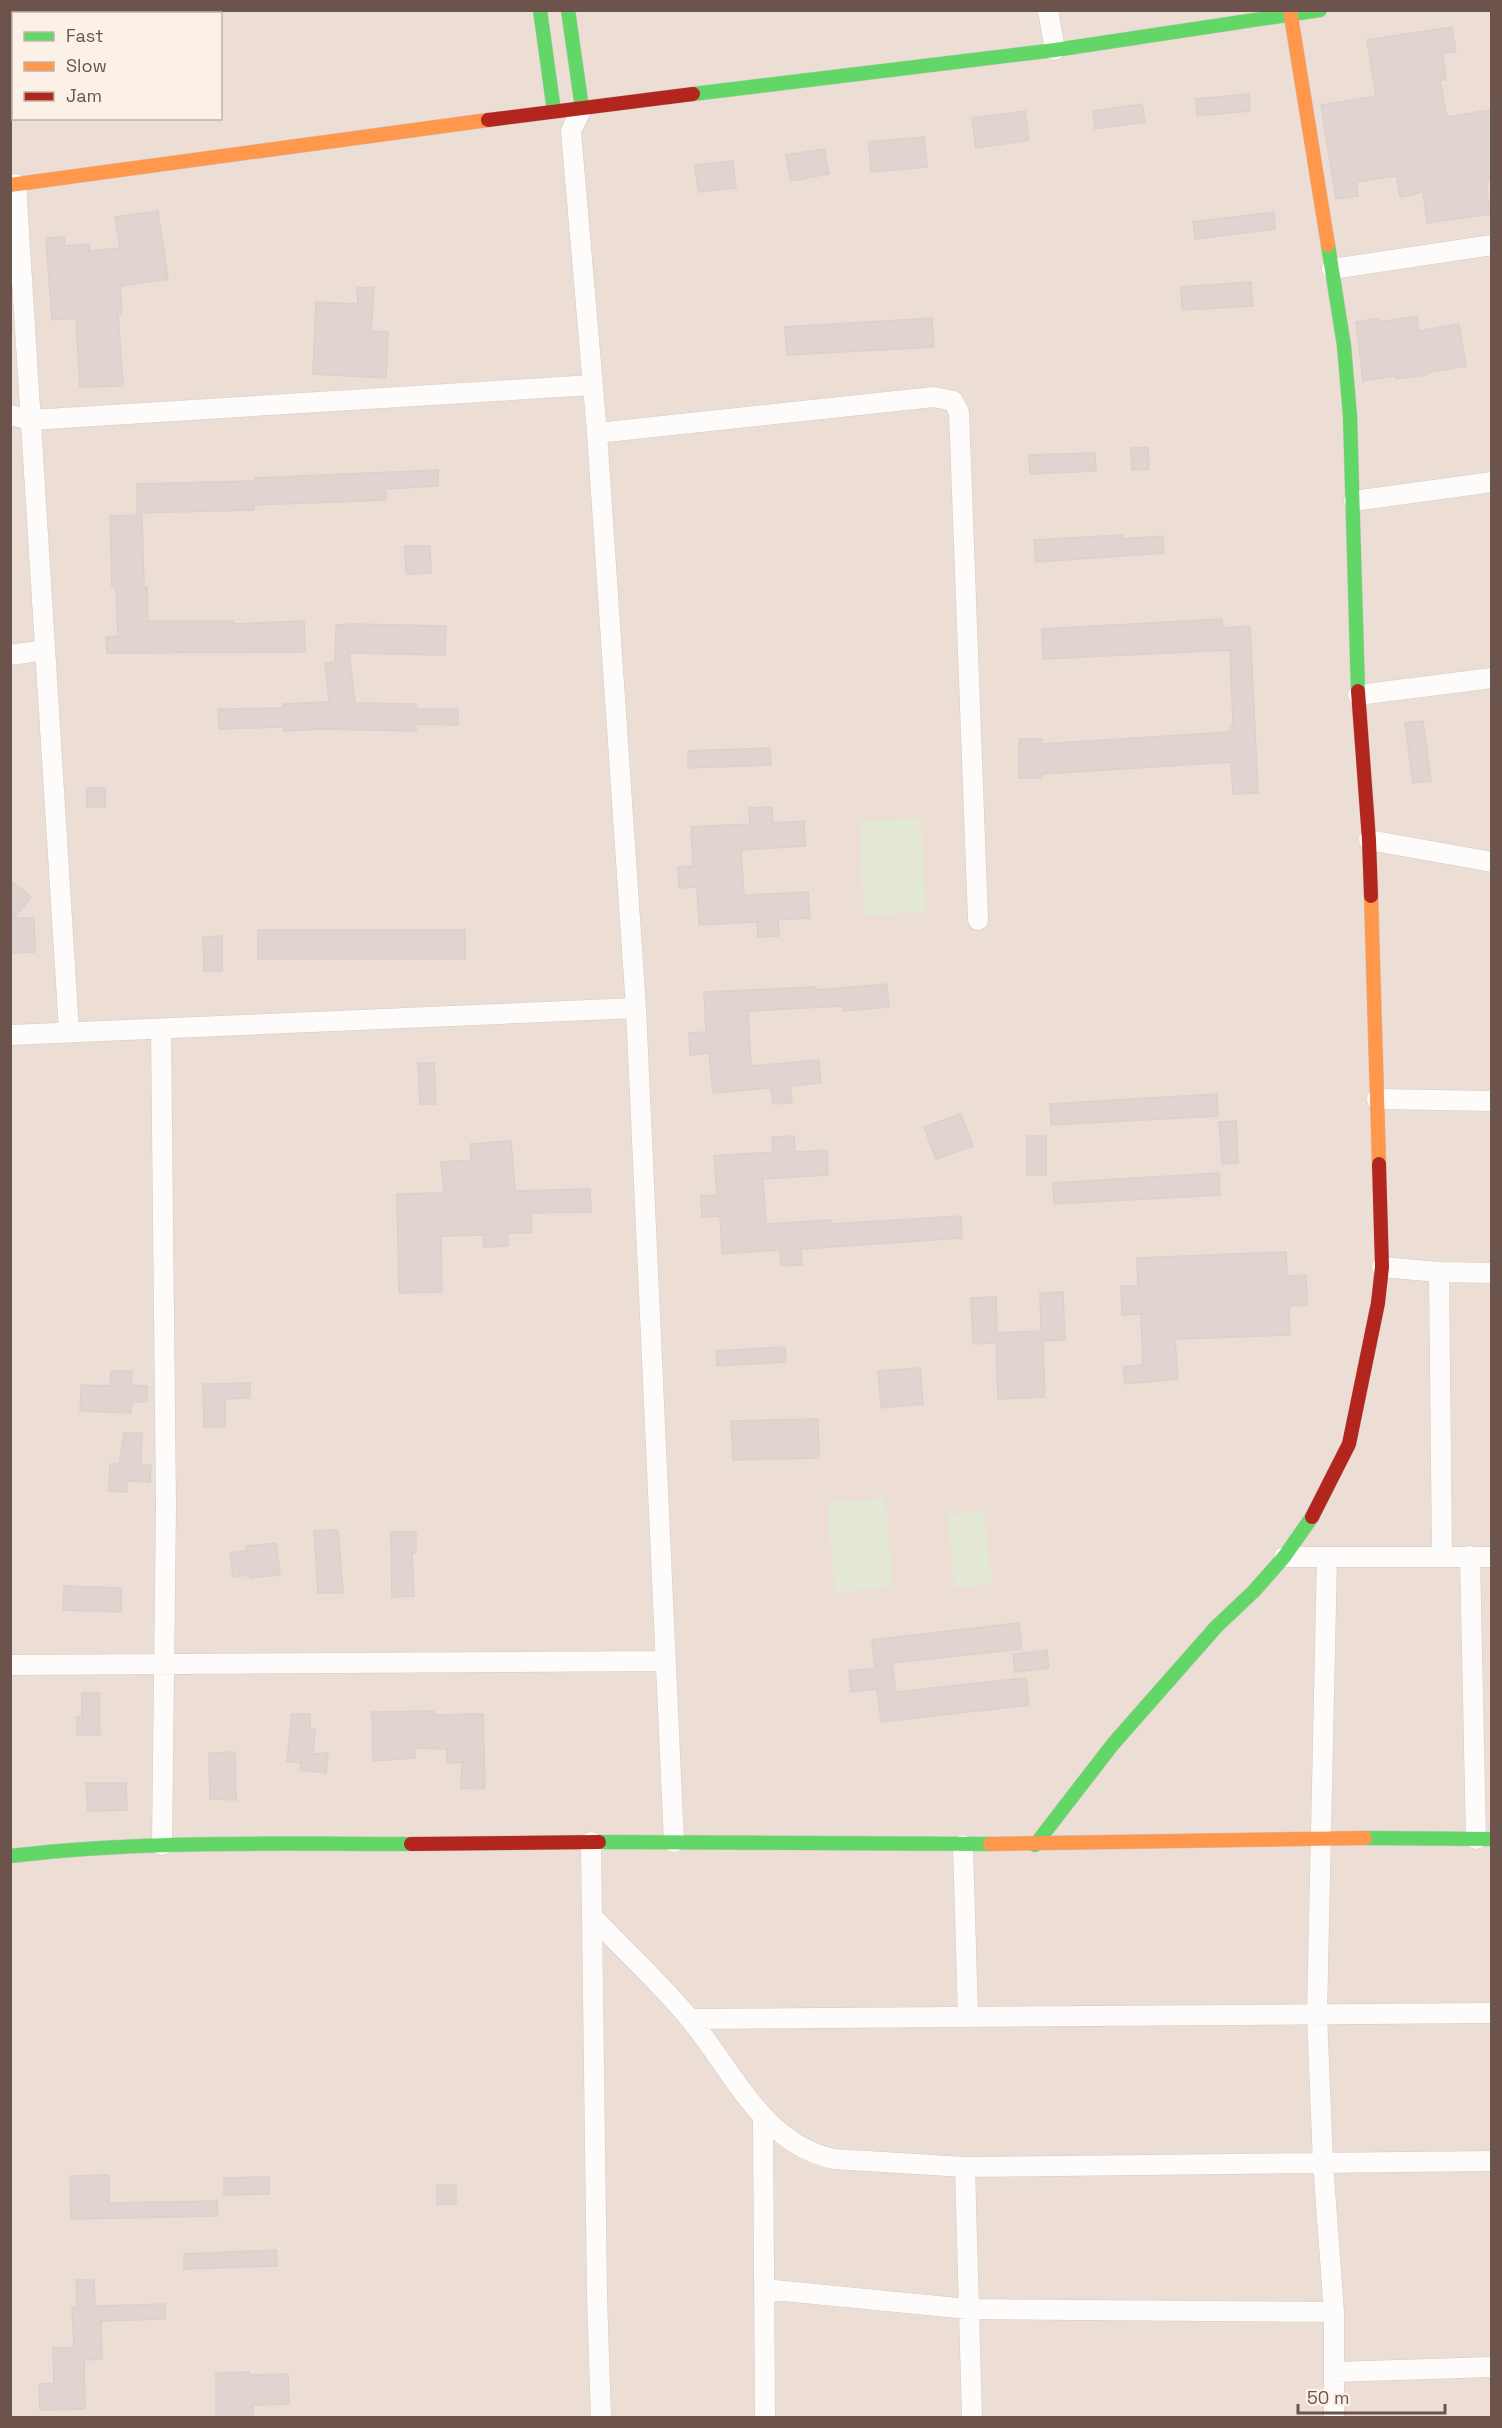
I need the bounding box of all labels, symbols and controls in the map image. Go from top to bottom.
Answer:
legend [12,12,222,120]
text: Fast [66,24,103,47]
text: Slow [66,54,107,77]
text: Jam [66,84,102,107]
scale bar [1298,2377,1445,2415]
text: 50 m [1307,2386,1349,2409]

